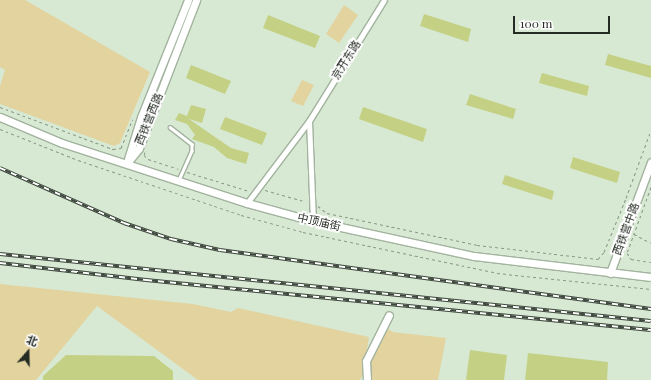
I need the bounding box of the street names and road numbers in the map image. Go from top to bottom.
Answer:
street label: 京开东路 [329,38,363,82]
street label: 西铁营西路 [133,91,165,147]
street label: 西铁营中路 [610,201,642,257]
street label: 中顶庙街 [296,211,342,233]

